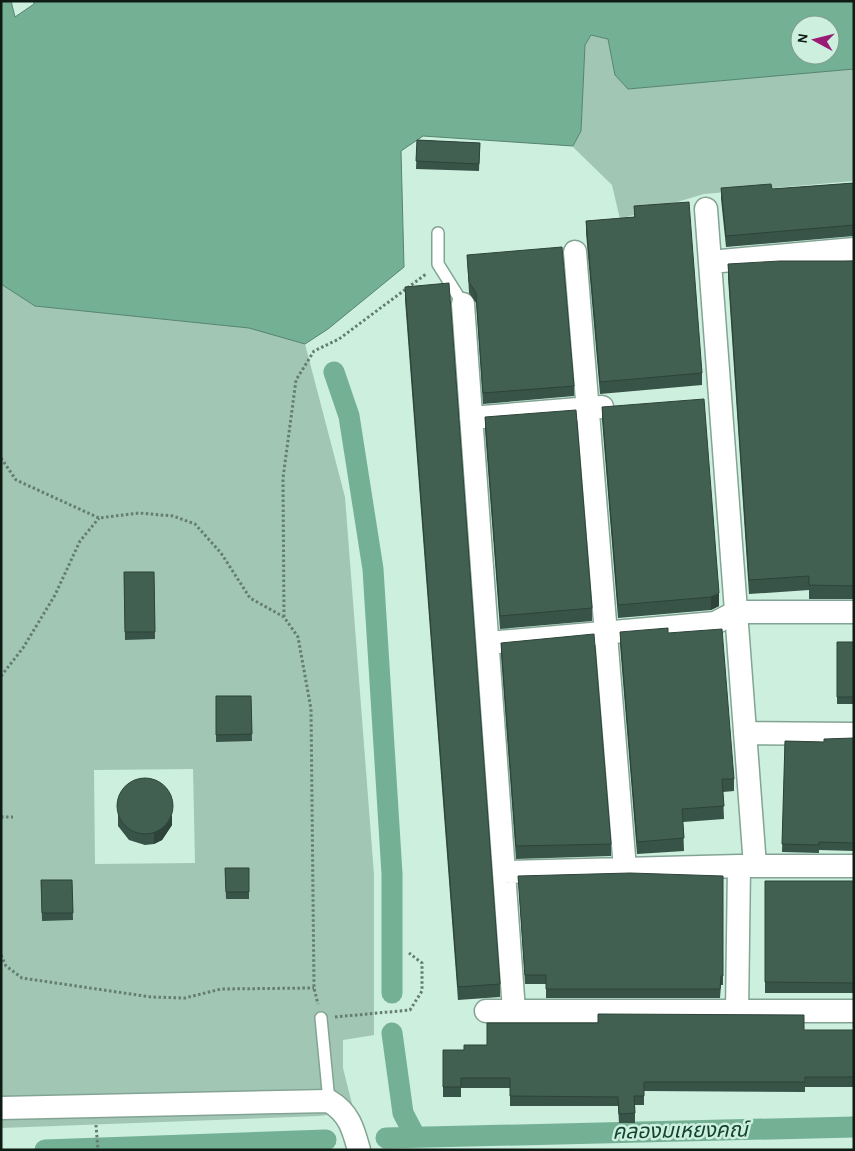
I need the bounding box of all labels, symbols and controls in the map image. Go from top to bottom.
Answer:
north arrow [790,15,840,65]
text: N [796,33,811,44]
water label: คลองมเหยงคณ์ [612,1119,752,1143]

